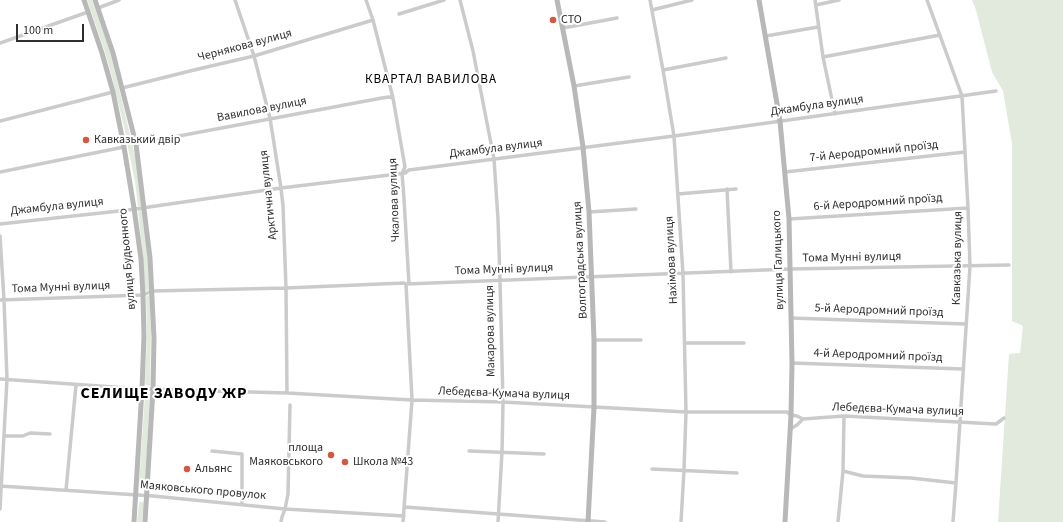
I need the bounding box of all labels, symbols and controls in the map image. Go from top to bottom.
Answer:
place label: СТО [561,13,582,27]
marker: СТО [548,15,558,25]
scale bar [18,16,86,42]
text: 100 m [23,22,53,39]
street label: Чернякова вулиця [196,26,294,66]
district label: КВАРТАЛ ВАВИЛОВА [365,72,497,88]
street label: Джамбула вулиця [770,92,864,120]
street label: Вавилова вулиця [216,94,308,126]
place label: Кавказький двір [94,133,180,147]
marker: Кавказький двір [81,135,91,145]
street label: Джамбула вулиця [449,136,543,162]
street label: 7-й Аеродромний проїзд [809,138,939,166]
street label: Арктична вулиця [257,149,281,241]
street label: Чкалова вулиця [386,158,404,242]
street label: 6-й Аеродромний проїзд [813,191,943,215]
street label: Джамбула вулиця [10,195,104,219]
street label: Волгоградська вулиця [571,201,591,319]
street label: вулиця Будьонного [116,208,140,310]
street label: вулиця Галицького [770,210,788,310]
street label: Кавказька вулиця [950,211,966,305]
street label: Нахімова вулиця [662,215,682,305]
street label: Тома Мунні вулиця [802,250,902,266]
street label: Тома Мунні вулиця [454,261,554,279]
street label: Тома Мунні вулиця [11,279,111,297]
street label: Макарова вулиця [483,285,499,377]
street label: 5-й Аеродромний проїзд [814,302,944,320]
street label: 4-й Аеродромний проїзд [813,347,943,365]
district label: СЕЛИЩЕ ЗАВОДУ ЖР [81,384,247,404]
street label: Лебедєва-Кумача вулиця [438,385,570,403]
street label: Лебедєва-Кумача вулиця [832,401,964,419]
place label: площа Маяковського [249,441,323,469]
marker: площа Маяковського [326,450,336,460]
place label: Школа №43 [353,455,413,469]
marker: Школа №43 [340,457,350,467]
place label: Альянс [195,462,232,476]
marker: Альянс [182,464,192,474]
street label: Маяковського провулок [139,478,267,504]

